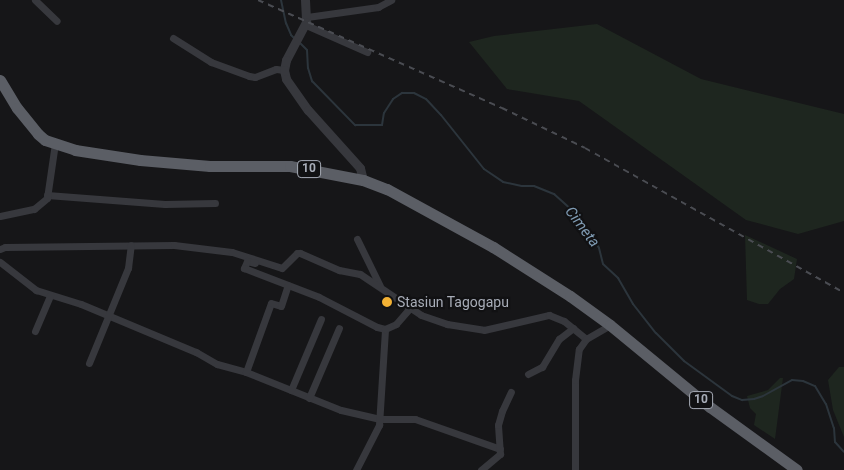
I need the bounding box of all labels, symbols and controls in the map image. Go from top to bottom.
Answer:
road number: 10 [296,160,322,178]
water label: Cimeta [561,203,603,251]
place label: Stasiun Tagogapu [397,294,509,310]
marker: Stasiun Tagogapu [381,296,393,308]
road number: 10 [688,390,714,410]

